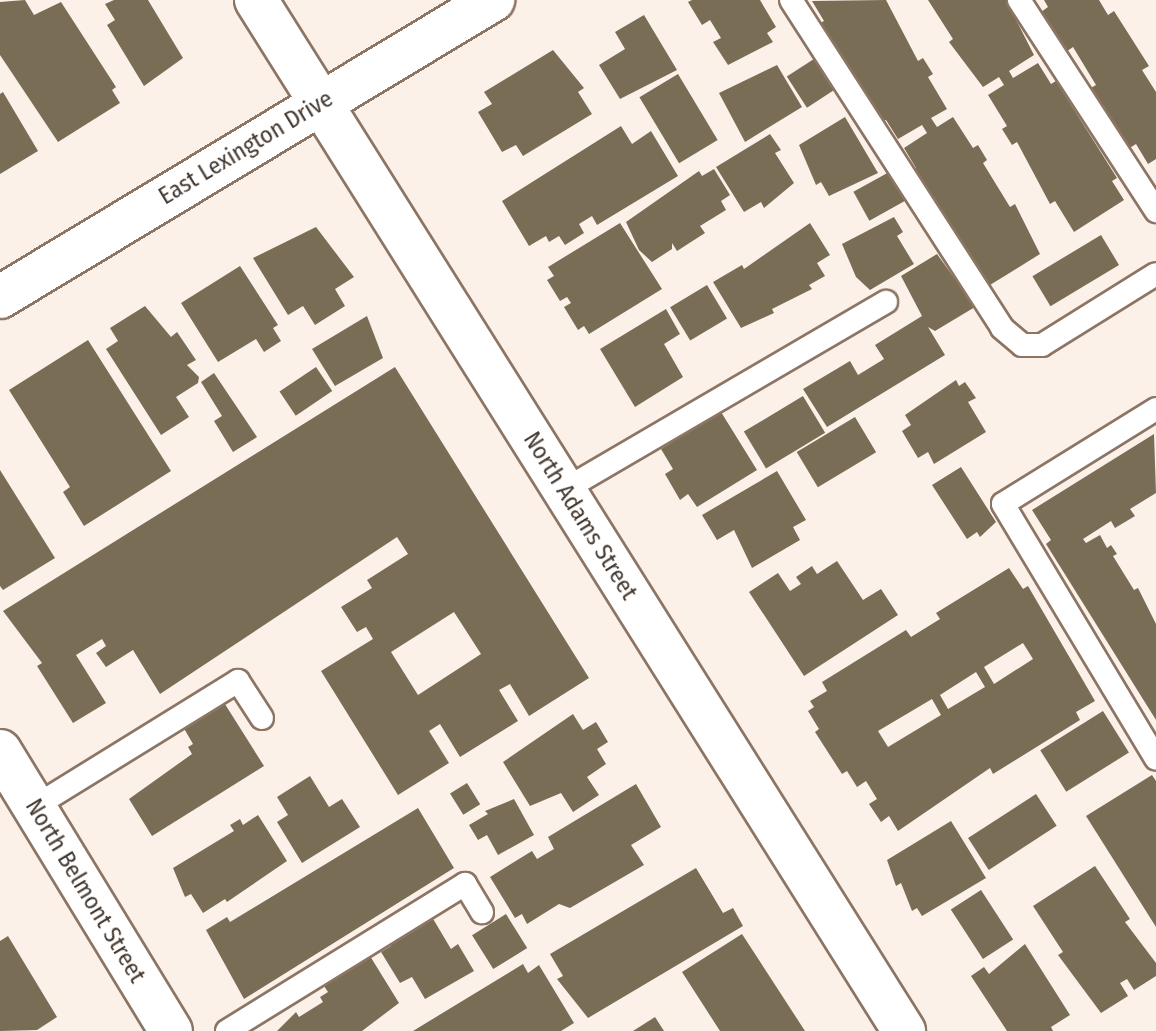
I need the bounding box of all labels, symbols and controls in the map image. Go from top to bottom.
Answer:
street label: East Lexington Drive [154,85,338,211]
street label: North Adams Street [517,427,643,605]
street label: North Belmont Street [19,794,151,988]

